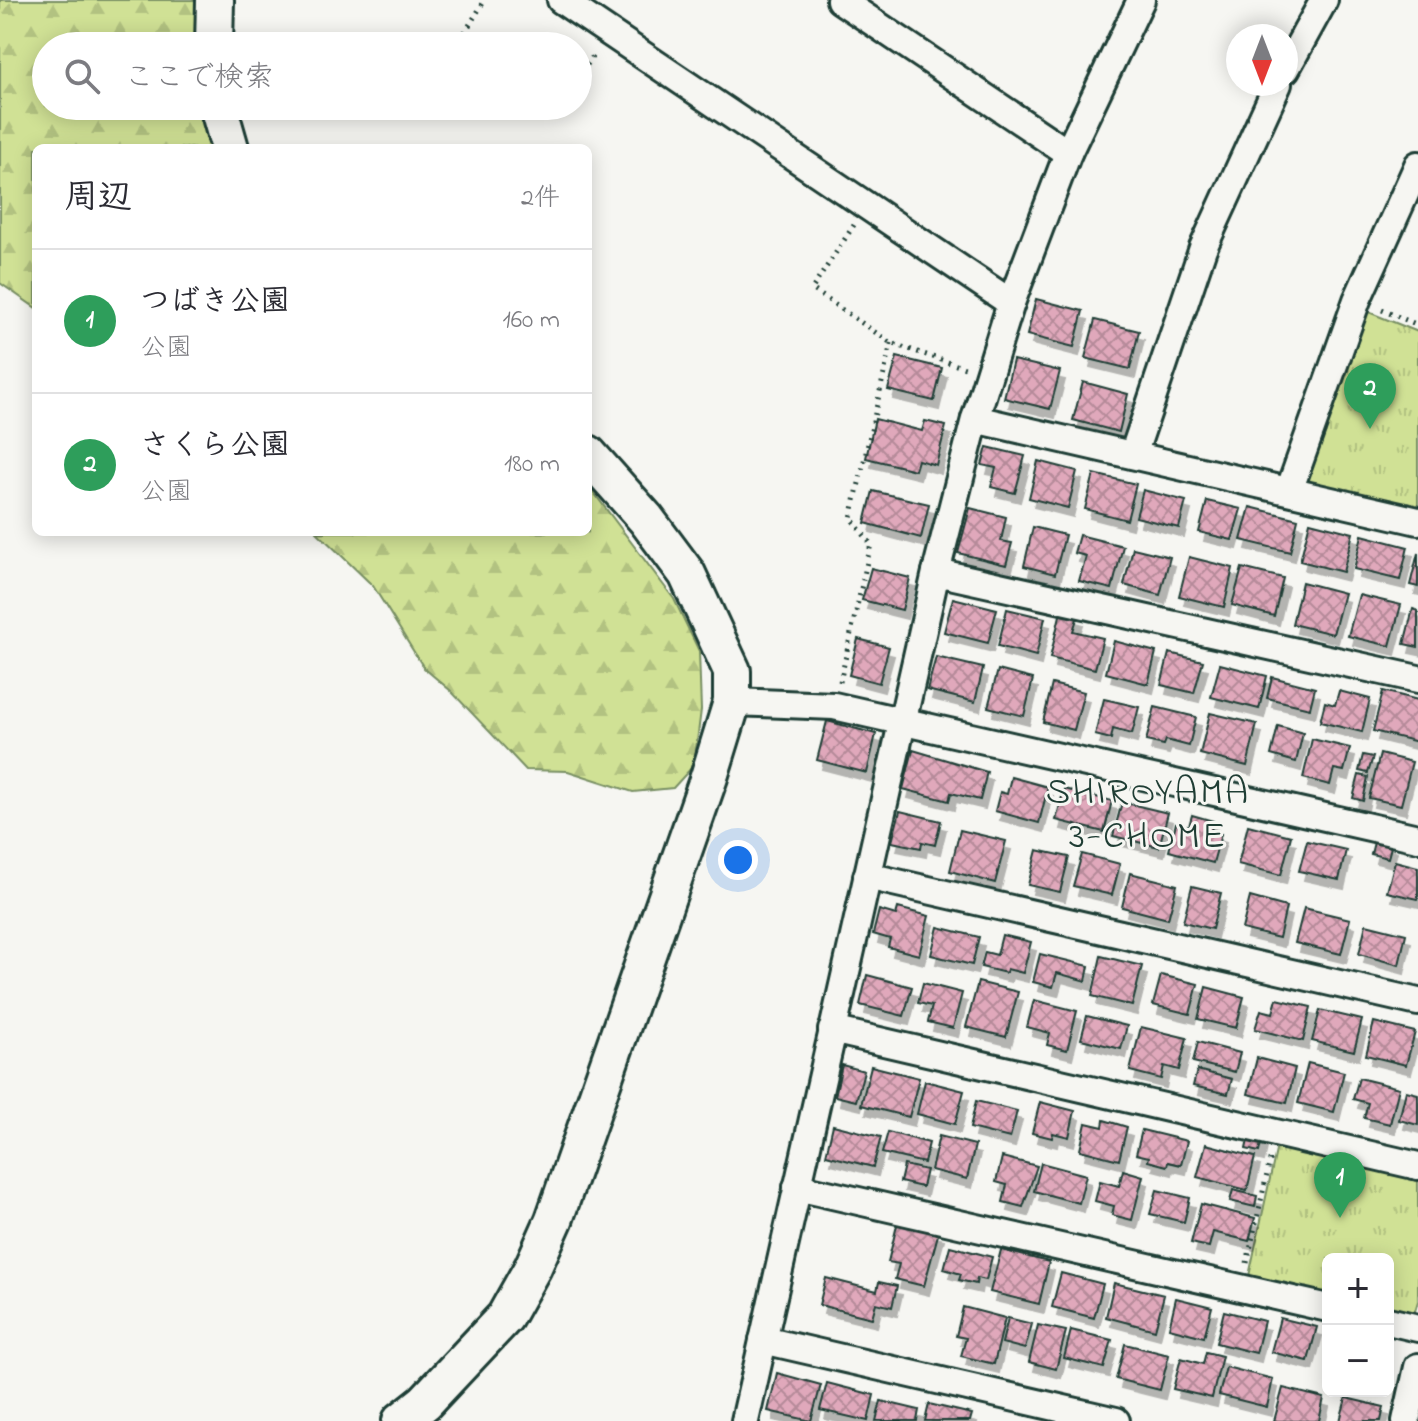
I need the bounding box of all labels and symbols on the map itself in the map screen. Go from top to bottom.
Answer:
north arrow [1226,24,1298,96]
pin: 2 [1344,363,1396,429]
district label: SHIROYAMA 3-CHOME [1046,766,1250,866]
your location [718,840,758,880]
pin: 1 [1314,1152,1366,1218]

